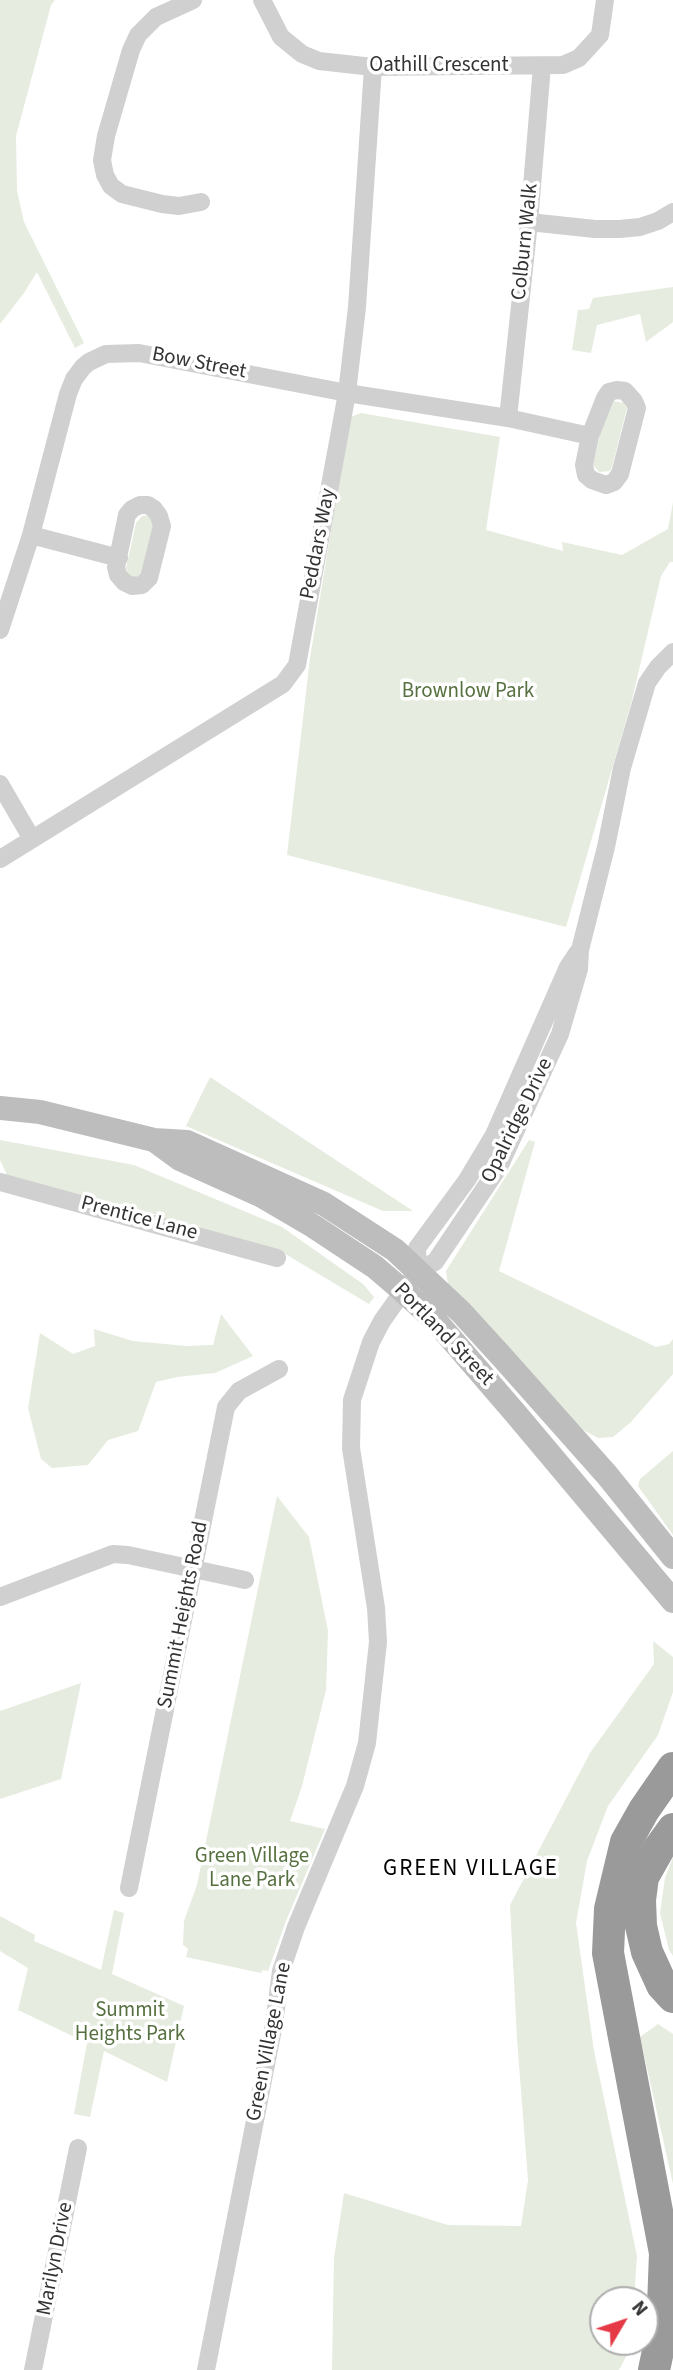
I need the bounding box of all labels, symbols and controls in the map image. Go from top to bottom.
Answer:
street label: Oathill Crescent [369,53,509,79]
street label: Colburn Walk [507,182,545,302]
street label: Bow Street [150,343,248,385]
street label: Peddars Way [296,486,342,602]
park label: Brownlow Park [402,679,534,705]
street label: Opalridge Drive [477,1054,559,1188]
street label: Prentice Lane [78,1191,200,1247]
street label: Portland Street [388,1278,498,1392]
street label: Summit Heights Road [153,1519,215,1711]
park label: Green Village Lane Park [195,1844,309,1894]
district label: GREEN VILLAGE [385,1856,557,1884]
street label: Green Village Lane [242,1960,298,2124]
park label: Summit Heights Park [75,1998,185,2048]
street label: Marilyn Drive [33,2200,79,2318]
north arrow [589,2286,659,2356]
text: N [625,2295,654,2322]

